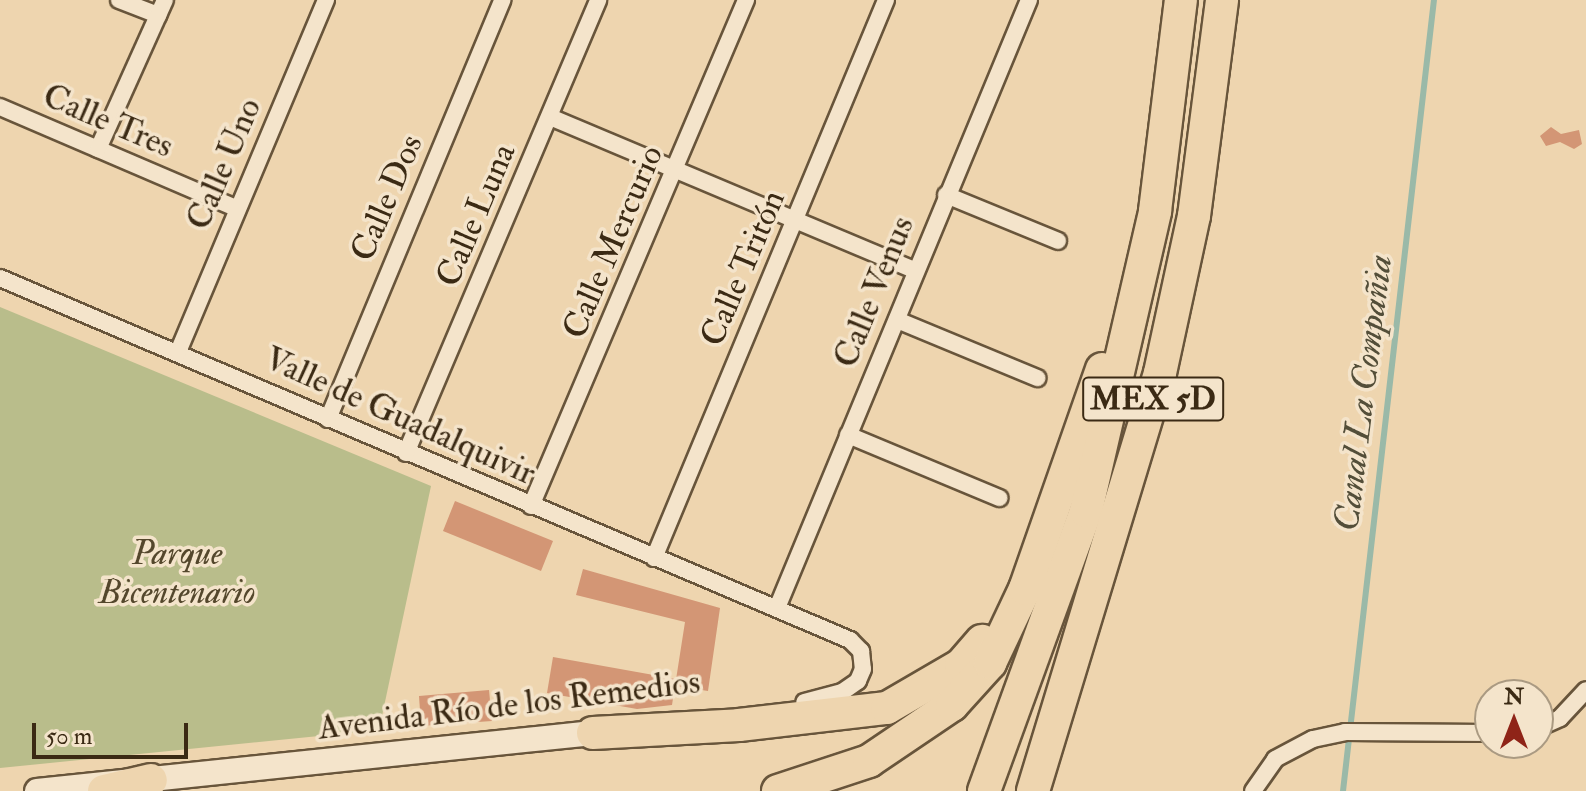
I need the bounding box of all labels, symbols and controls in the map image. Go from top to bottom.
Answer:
street label: Calle Tres [37,75,179,167]
street label: Calle Uno [178,92,270,236]
street label: Calle Dos [342,129,432,267]
street label: Calle Luna [428,137,524,293]
street label: Calle Mercurio [554,139,672,345]
street label: Calle Tritón [692,184,794,352]
street label: Calle Venus [825,210,923,374]
water label: Canal La Compañia [1325,252,1401,534]
street label: Valle de Guadalquivir [258,338,542,494]
road number: MEX 5D [1081,371,1225,427]
park label: Parque Bicentenario [99,533,255,612]
street label: Avenida Río de los Remedios [316,661,702,749]
north arrow [1474,679,1554,759]
text: N [1504,683,1524,711]
scale bar [36,707,192,757]
text: 50 m [46,721,92,752]

